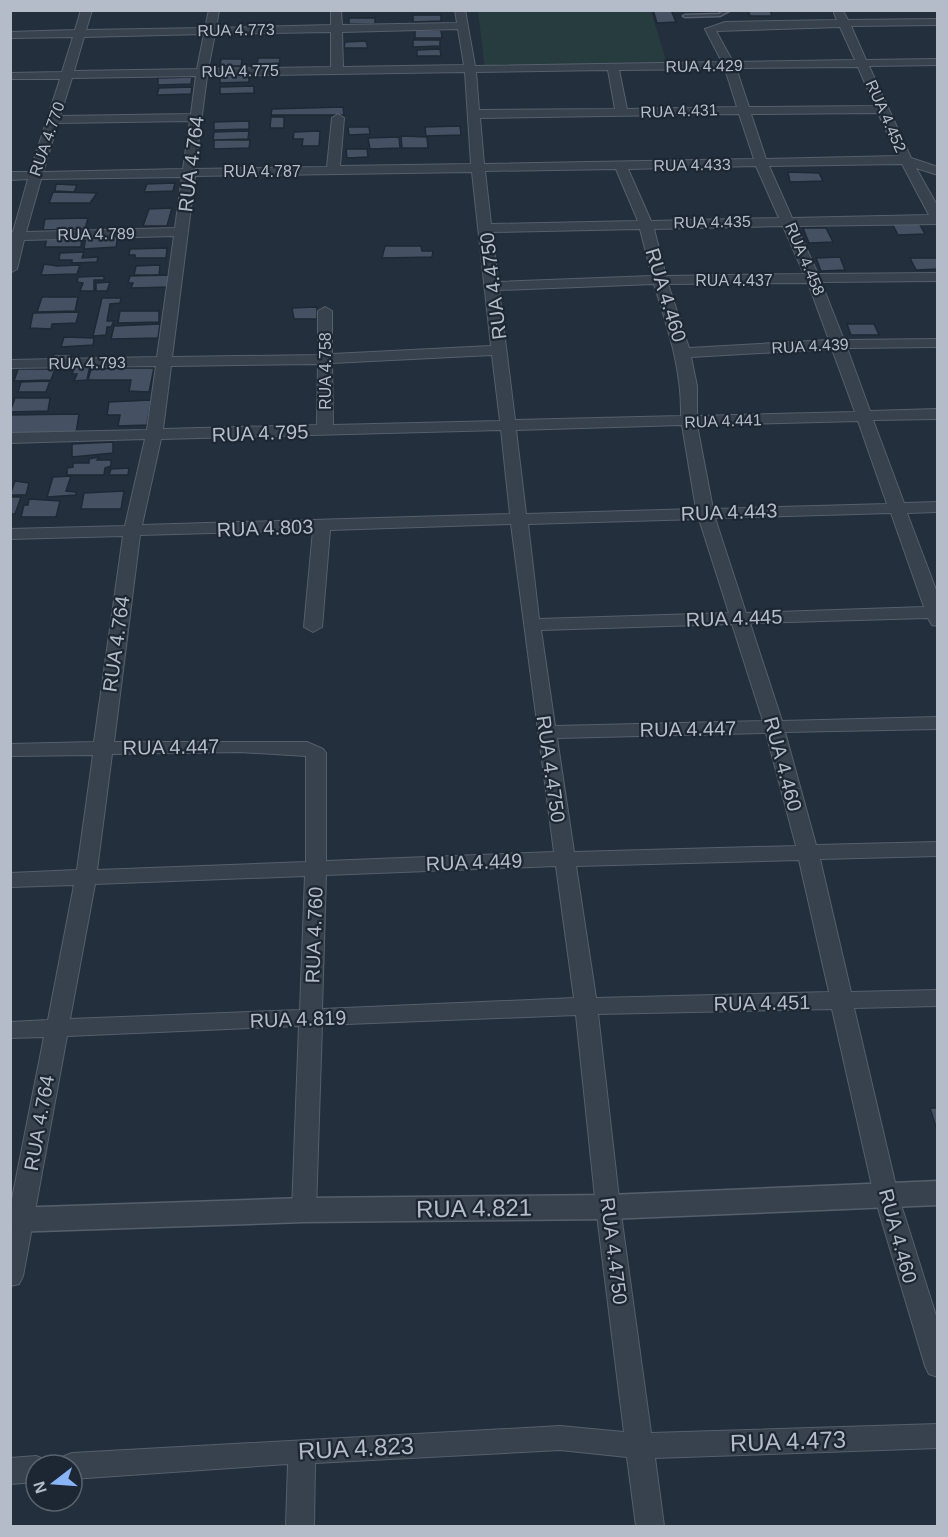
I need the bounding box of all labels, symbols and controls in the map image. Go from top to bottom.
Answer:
street label: RUA 4.773 [197,21,275,39]
street label: RUA 4.429 [665,57,743,75]
street label: RUA 4.775 [201,62,279,80]
street label: RUA 4.452 [862,77,910,155]
street label: RUA 4.770 [26,100,68,178]
street label: RUA 4.431 [640,101,718,121]
street label: RUA 4.764 [174,115,208,213]
street label: RUA 4.433 [653,156,731,174]
street label: RUA 4.787 [223,163,301,180]
street label: RUA 4.435 [673,213,751,231]
street label: RUA 4.458 [782,220,828,298]
street label: RUA 4.789 [57,225,135,243]
street label: RUA 4.4750 [476,231,510,341]
street label: RUA 4.460 [641,246,691,344]
street label: RUA 4.437 [695,272,773,289]
street label: RUA 4.758 [317,332,334,410]
street label: RUA 4.439 [771,335,849,357]
street label: RUA 4.793 [48,354,126,372]
street label: RUA 4.441 [684,411,762,431]
street label: RUA 4.795 [211,420,309,446]
street label: RUA 4.443 [680,499,778,525]
street label: RUA 4.803 [216,515,314,541]
street label: RUA 4.764 [98,595,134,693]
street label: RUA 4.445 [685,605,783,631]
street label: RUA 4.4750 [533,714,569,824]
street label: RUA 4.460 [760,714,806,814]
street label: RUA 4.447 [639,717,737,741]
street label: RUA 4.447 [122,735,220,759]
street label: RUA 4.449 [425,849,523,875]
street label: RUA 4.760 [301,886,327,984]
street label: RUA 4.451 [713,991,811,1015]
street label: RUA 4.819 [249,1006,347,1032]
street label: RUA 4.764 [20,1073,58,1173]
street label: RUA 4.460 [875,1186,921,1286]
street label: RUA 4.821 [416,1193,532,1223]
street label: RUA 4.4750 [597,1196,631,1306]
street label: RUA 4.473 [730,1425,846,1457]
street label: RUA 4.823 [297,1431,415,1465]
north arrow [24,1453,84,1513]
text: N [30,1479,50,1495]

